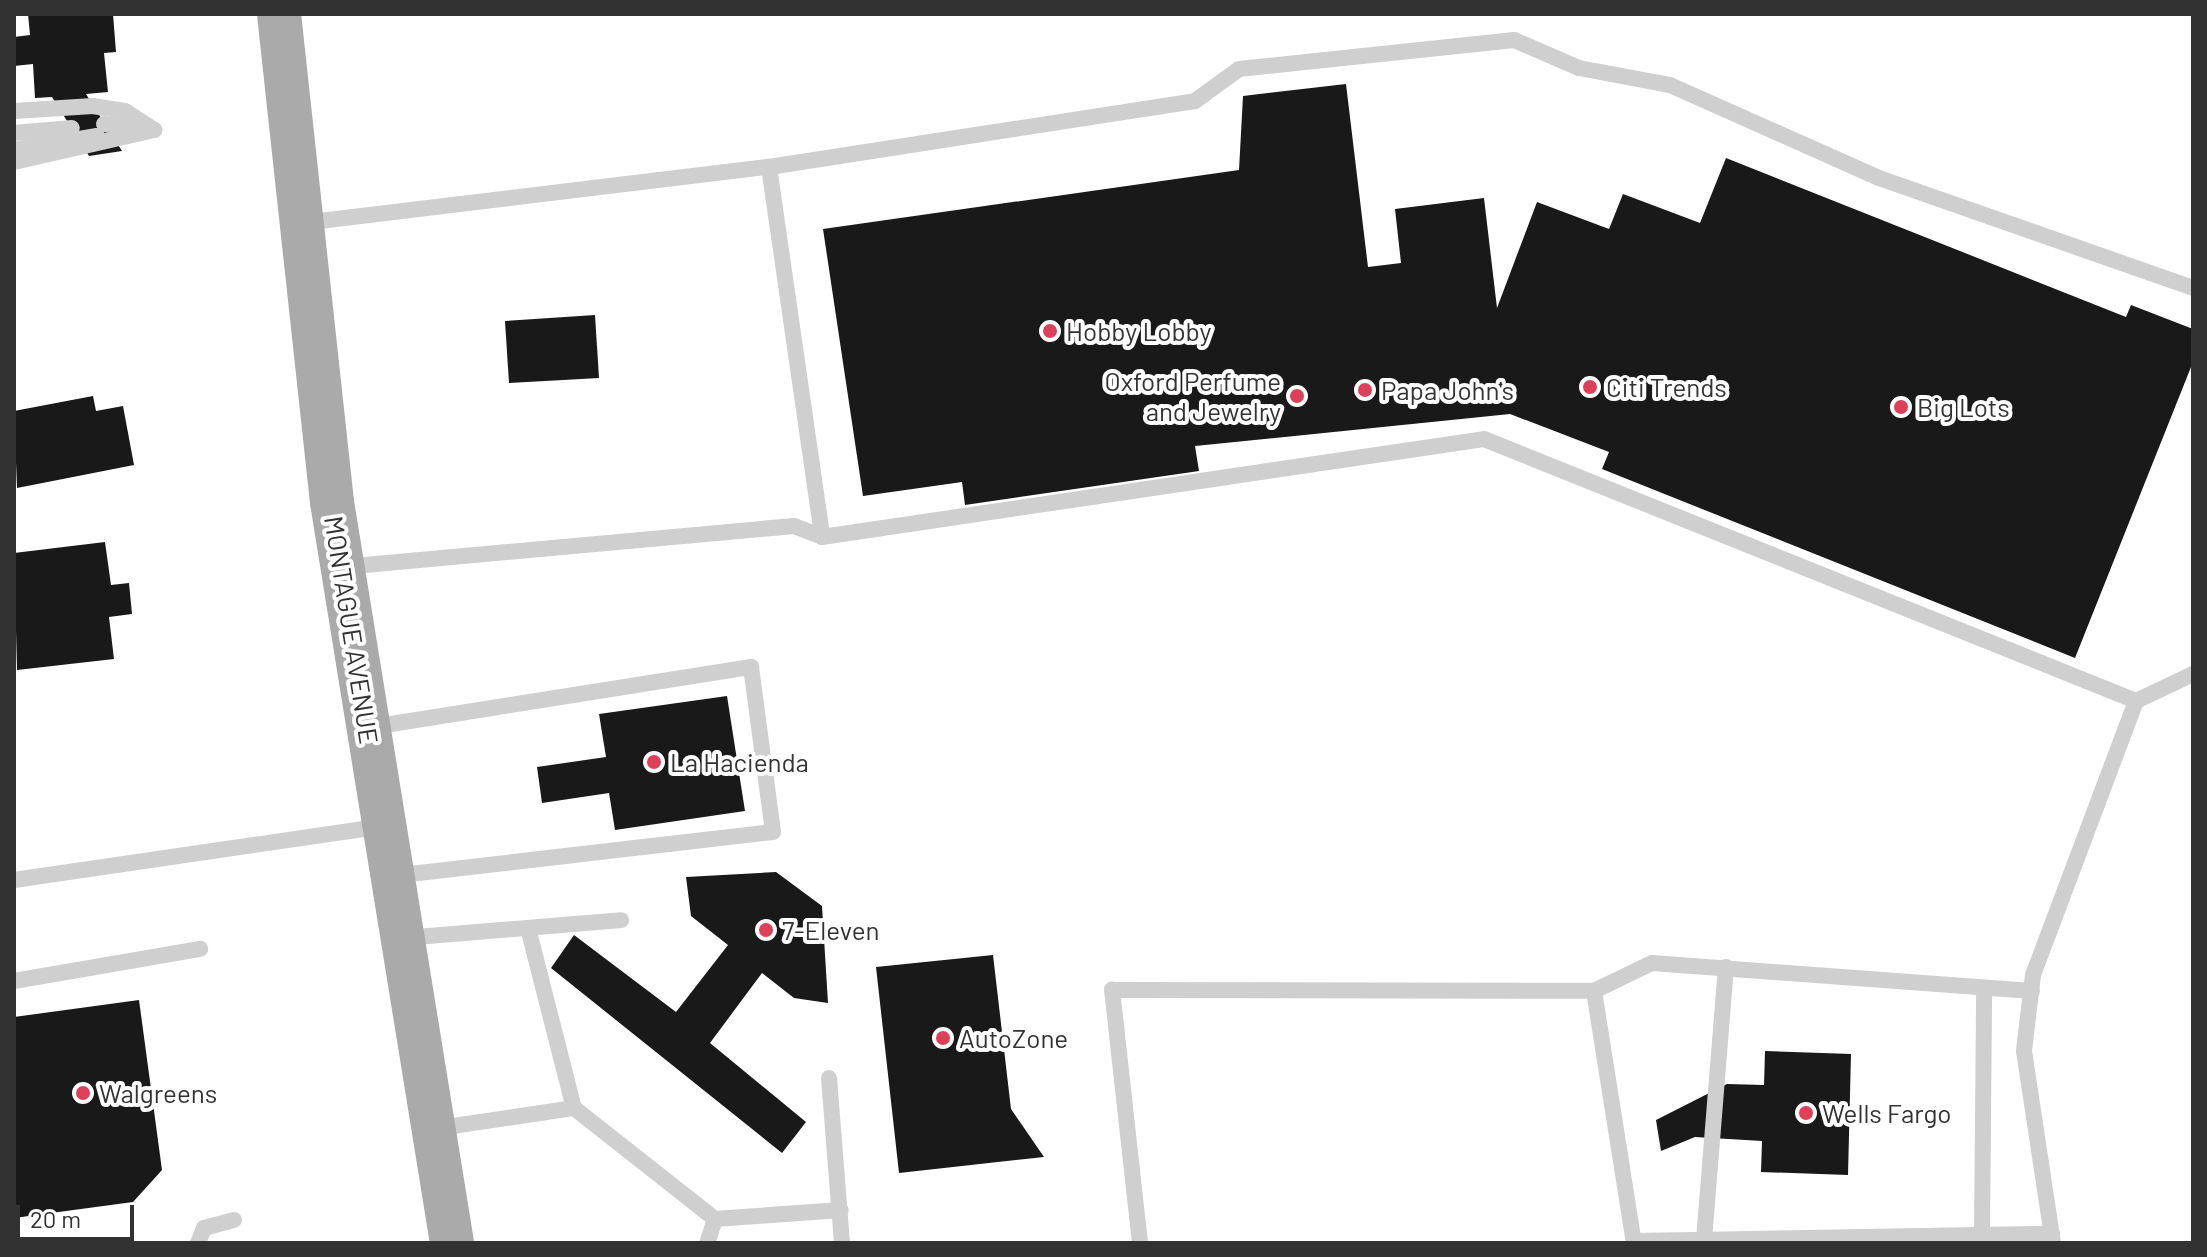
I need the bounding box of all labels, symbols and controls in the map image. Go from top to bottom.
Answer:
place label: Hobby Lobby [1066,315,1212,347]
marker: Hobby Lobby [1041,322,1059,340]
place label: Oxford Perfume and Jewelry [1105,365,1281,426]
place label: Citi Trends [1606,371,1727,403]
place label: Papa John's [1381,374,1514,406]
marker: Citi Trends [1581,378,1599,396]
marker: Papa John's [1356,381,1374,399]
marker: Oxford Perfume and Jewelry [1288,387,1306,405]
place label: Big Lots [1917,391,2010,423]
marker: Big Lots [1892,398,1910,416]
street label: MONTAGUE AVENUE [319,514,385,746]
place label: La Hacienda [670,746,809,778]
marker: La Hacienda [645,753,663,771]
place label: 7-Eleven [782,914,880,946]
marker: 7-Eleven [757,921,775,939]
place label: AutoZone [959,1022,1068,1054]
marker: AutoZone [934,1029,952,1047]
place label: Walgreens [99,1077,217,1109]
marker: Walgreens [74,1084,92,1102]
place label: Wells Fargo [1822,1097,1952,1129]
marker: Wells Fargo [1797,1104,1815,1122]
scale bar [20,1189,138,1239]
text: 20 m [30,1204,81,1233]

